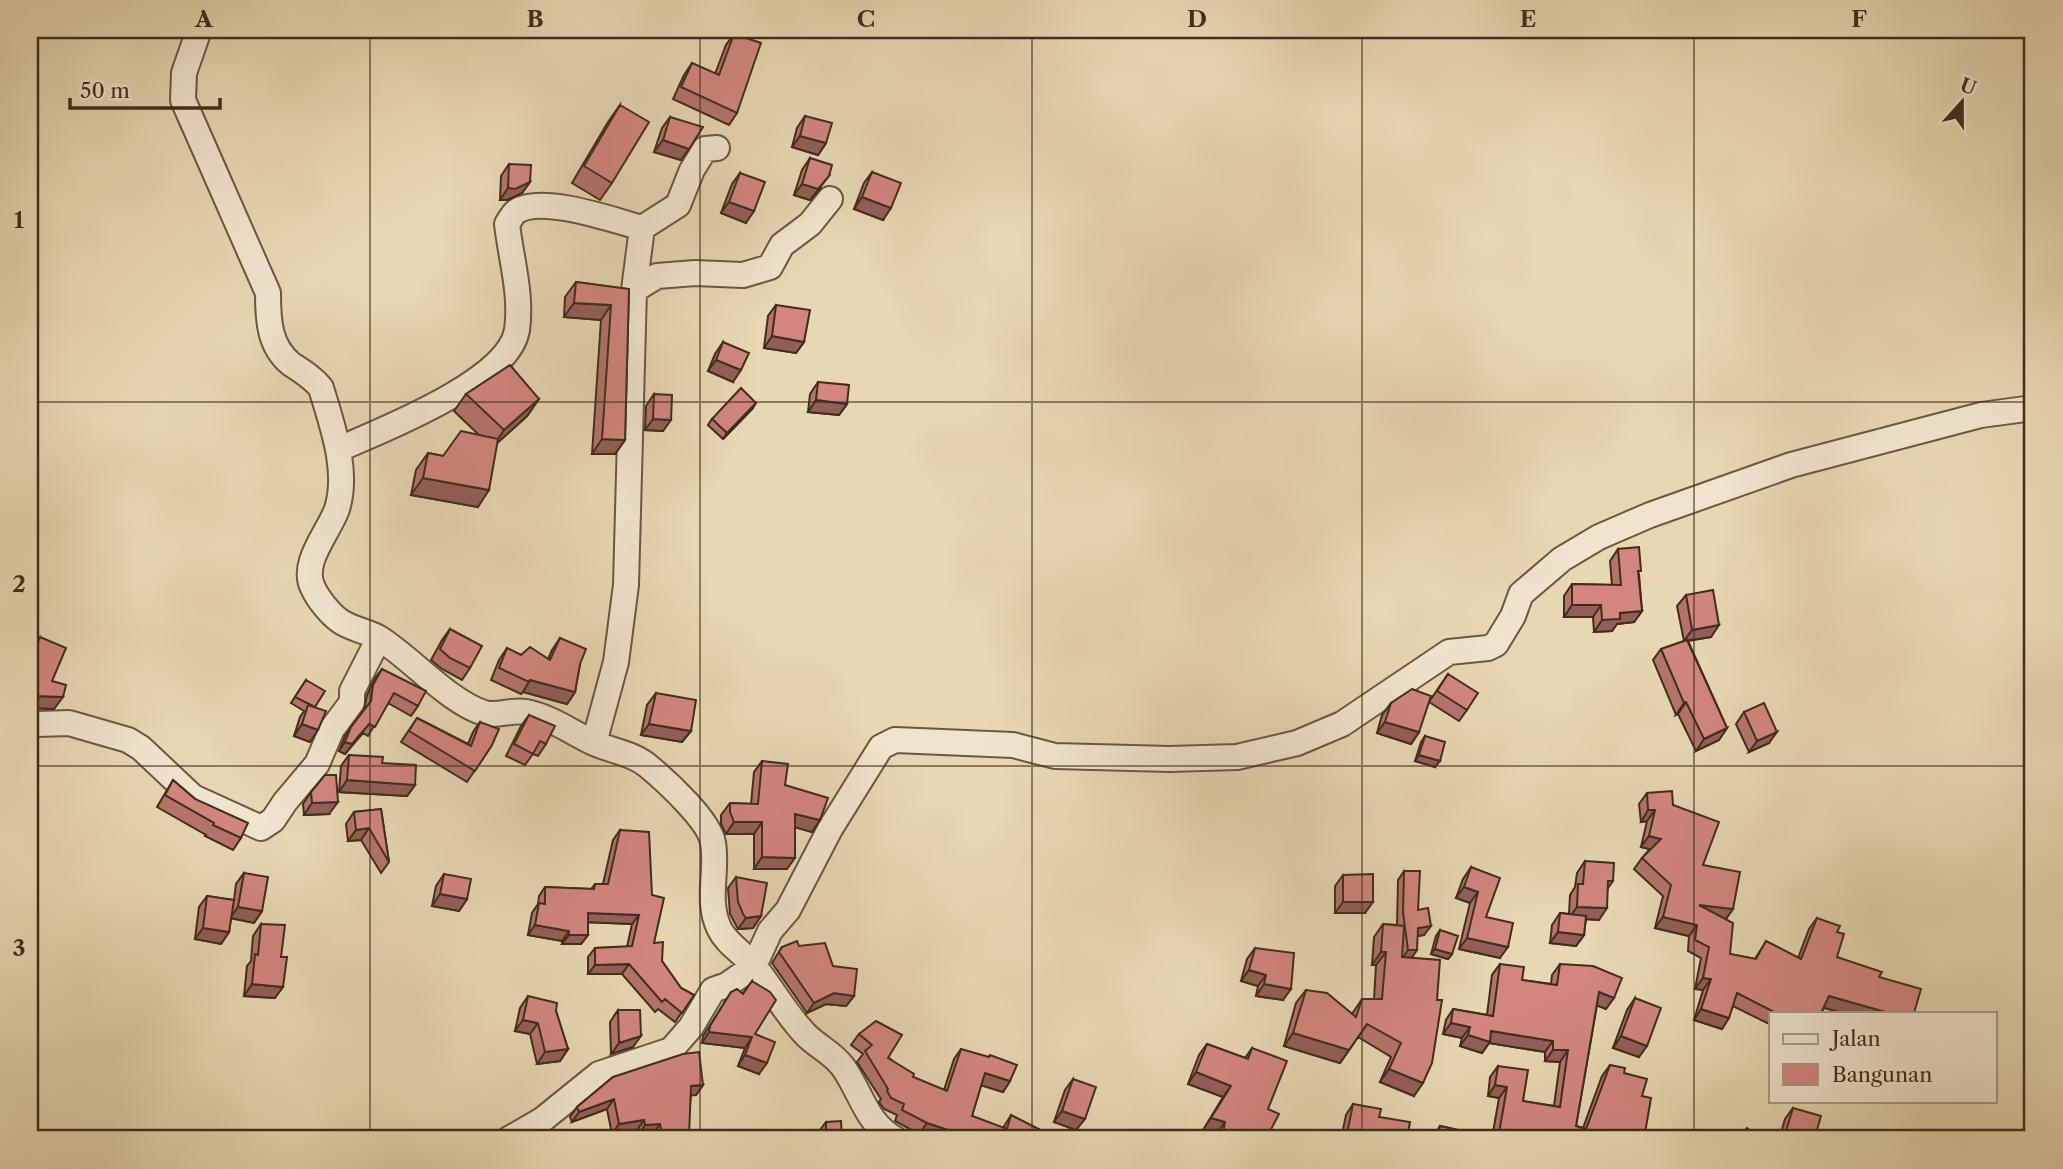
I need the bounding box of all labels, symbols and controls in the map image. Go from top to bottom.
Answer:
text: A [194,5,214,33]
text: B [526,5,544,33]
text: C [857,5,875,33]
text: D [1187,5,1207,33]
text: E [1520,5,1536,33]
text: F [1851,5,1867,33]
scale bar [70,66,220,110]
north arrow [1926,66,1996,136]
text: U [1957,73,1980,100]
text: 50 m [80,78,130,103]
text: 1 [14,206,25,234]
text: 2 [12,570,26,598]
text: 3 [13,934,26,962]
legend [1769,1012,1996,1102]
text: Jalan [1829,1026,1881,1051]
text: Bangunan [1832,1062,1932,1087]

